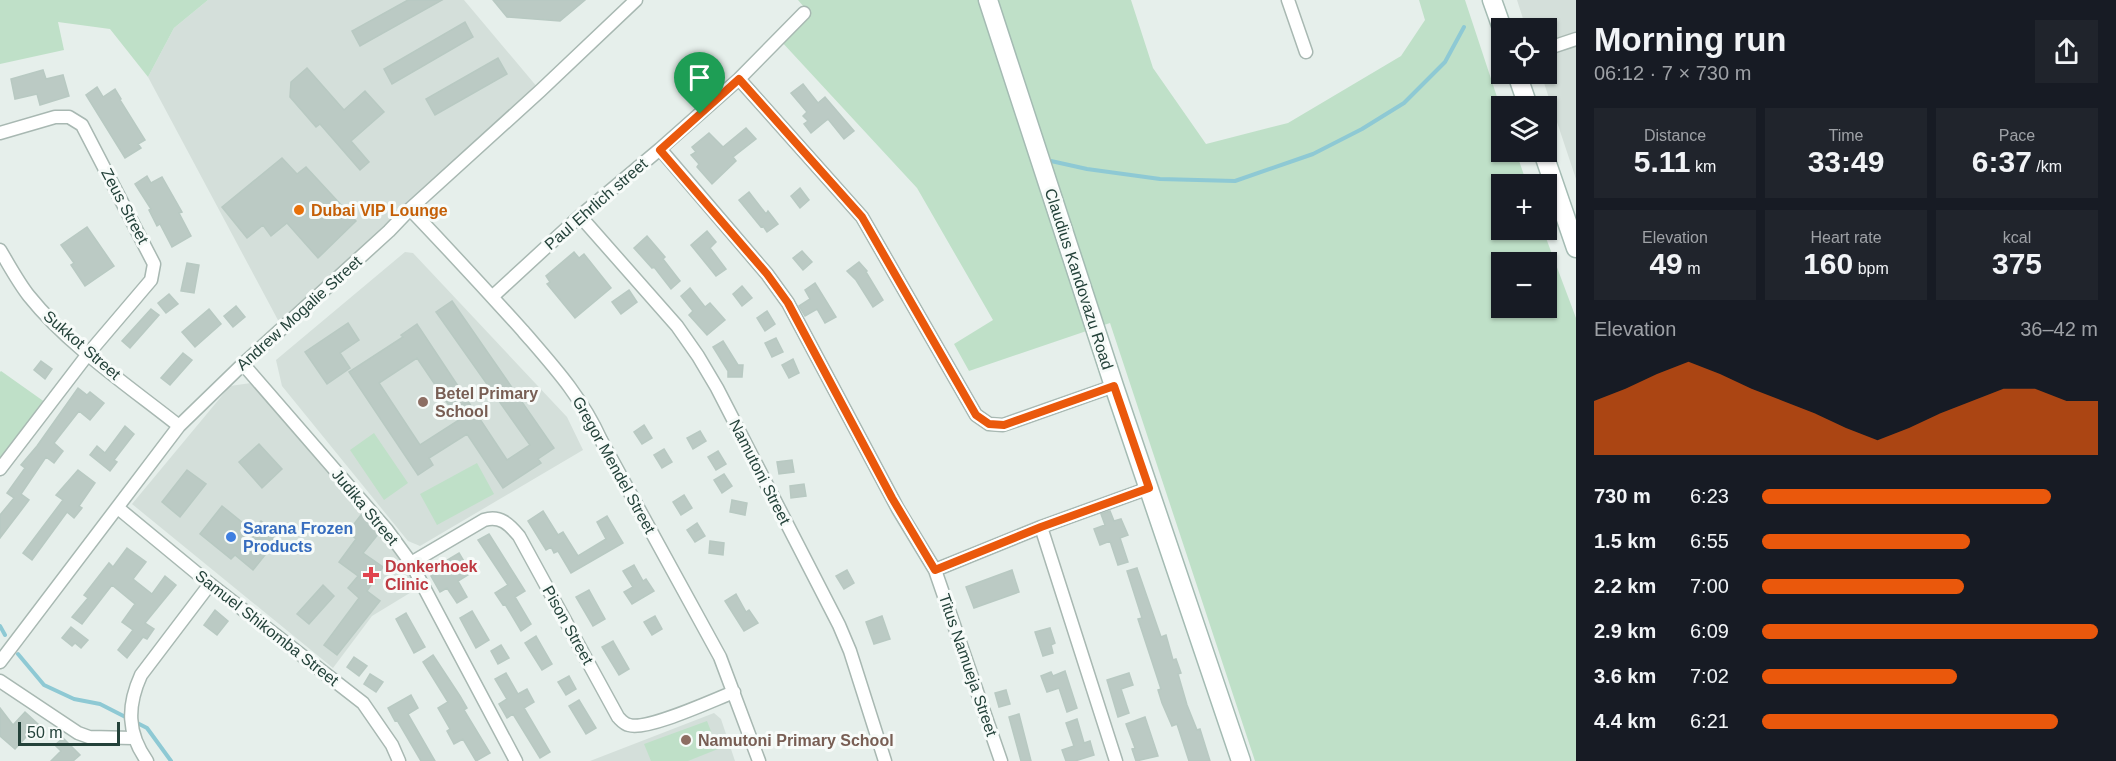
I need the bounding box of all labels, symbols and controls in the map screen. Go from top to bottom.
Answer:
map controls [1491,18,1557,318]
button: locate [1491,18,1557,84]
button: share [2035,20,2098,83]
text: Morning run [1594,21,1786,58]
pin [674,52,725,114]
icon: arrive [683,61,716,94]
text: 06:12 · 7 × 730 m [1594,62,1751,84]
button: layers [1491,96,1557,162]
text: Distance [1644,127,1706,144]
text: Time [1829,127,1863,144]
text: Pace [1999,127,2035,144]
text: 5.11 [1634,145,1690,178]
text: 33:49 [1808,145,1884,178]
text: 6:37 [1972,145,2032,178]
street label: Paul Ehrlich street [541,155,651,253]
text: km [1690,158,1716,175]
text: /km [2032,158,2062,175]
street label: Zeus Street [98,165,152,247]
button: + [1491,174,1557,240]
street label: Claudius Kandovazu Road [1042,186,1116,372]
place label: Dubai VIP Lounge [311,202,448,219]
marker: Dubai VIP Lounge [292,203,306,217]
text: Elevation [1642,229,1708,246]
text: Heart rate [1810,229,1882,246]
text: kcal [2003,229,2031,246]
text: 49 [1649,247,1683,280]
text: 160 [1803,247,1853,280]
text: 375 [1992,247,2042,280]
street label: Andrew Mogalie Street [233,252,365,373]
button: − [1491,252,1557,318]
text: m [1683,260,1701,277]
text: bpm [1853,260,1889,277]
street label: Sukkot Street [40,307,124,383]
text: Elevation [1594,318,1676,340]
text: 36–42 m [2020,318,2098,340]
place label: Betel Primary School [435,385,538,420]
street label: Gregor Mendel Street [569,394,659,537]
marker: Betel Primary School [416,395,430,409]
street label: Namutoni Street [726,417,794,528]
street label: Judika Street [328,466,402,549]
text: 730 m [1594,485,1651,507]
text: 6:23 [1690,485,1729,507]
place label: Sarana Frozen Products [243,520,353,555]
marker: Sarana Frozen Products [224,530,238,544]
text: 1.5 km [1594,530,1656,552]
text: 6:55 [1690,530,1729,552]
place label: Donkerhoek Clinic [385,558,478,593]
marker: Donkerhoek Clinic [362,566,380,584]
street label: Samuel Shikomba Street [192,567,342,690]
text: 2.2 km [1594,575,1656,597]
text: 7:00 [1690,575,1729,597]
street label: Pison Street [539,583,597,668]
street label: Titus Namueja Street [936,591,1001,739]
text: 2.9 km [1594,620,1656,642]
text: 6:09 [1690,620,1729,642]
text: 3.6 km [1594,665,1656,687]
text: 7:02 [1690,665,1729,687]
text: 4.4 km [1594,710,1656,732]
text: 6:21 [1690,710,1729,732]
scale bar [18,719,120,746]
text: 50 m [27,724,63,741]
place label: Namutoni Primary School [698,732,894,749]
marker: Namutoni Primary School [679,733,693,747]

